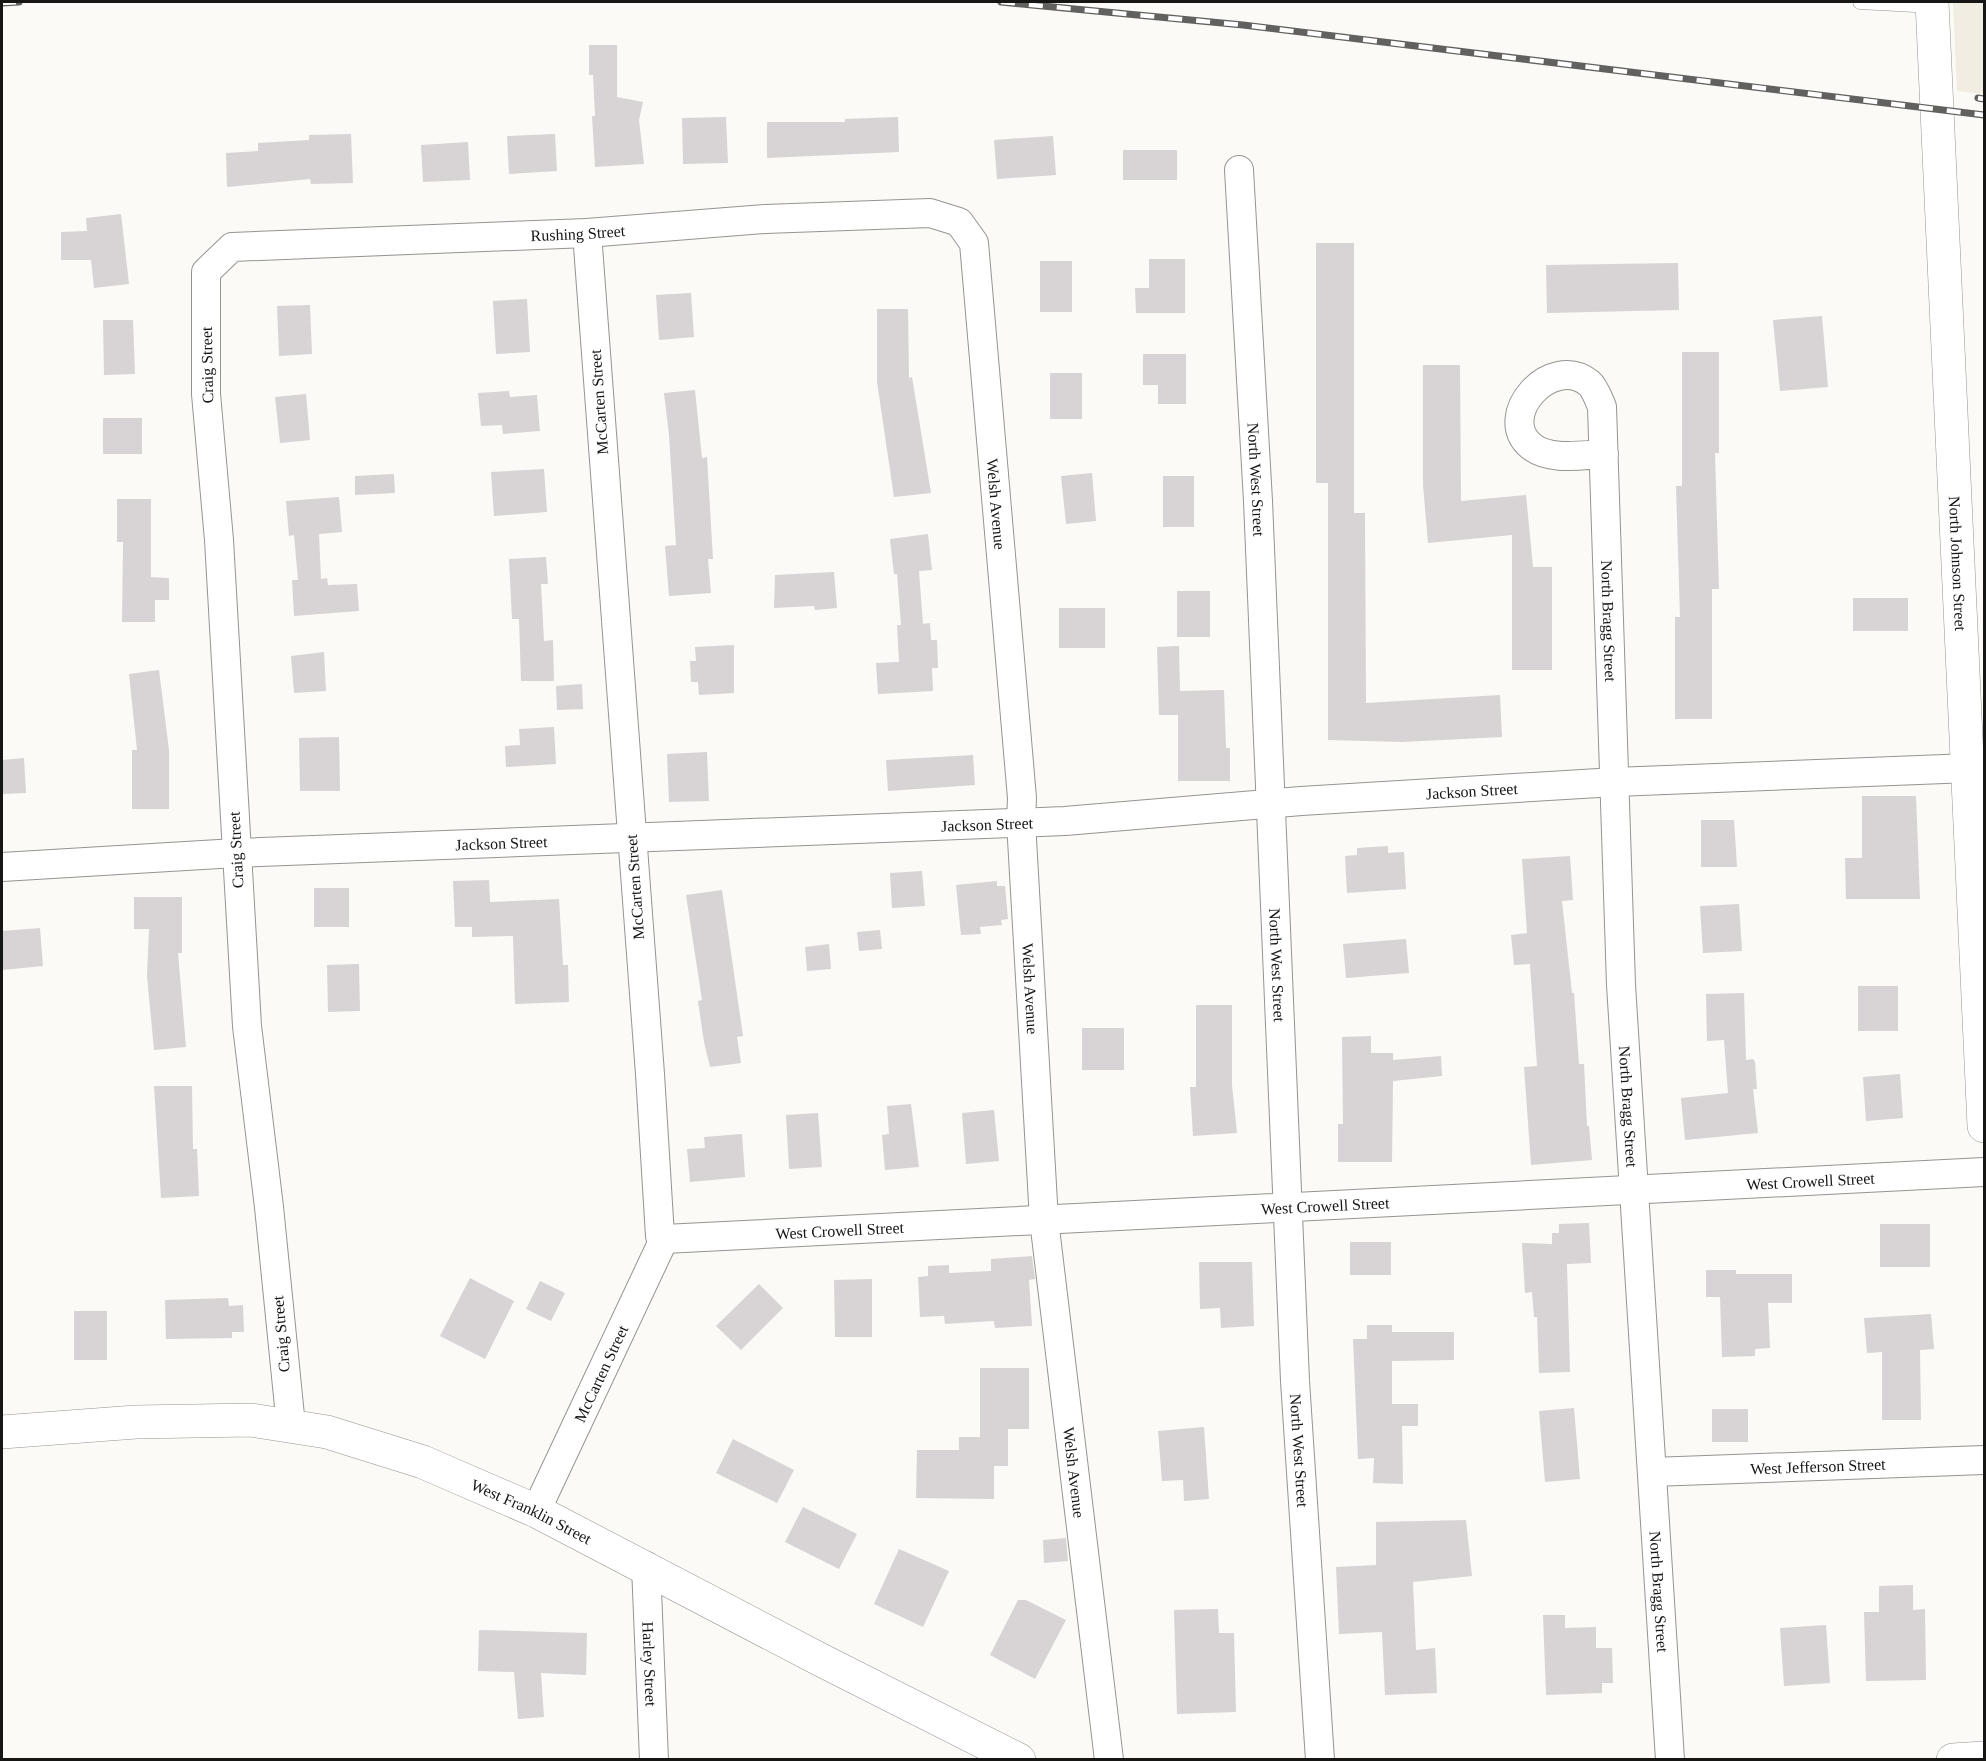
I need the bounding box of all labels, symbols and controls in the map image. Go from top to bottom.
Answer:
street label: Rushing Street [530,221,626,244]
street label: Craig Street [198,326,217,404]
street label: McCarten Street [587,348,611,455]
street label: North West Street [1245,422,1268,537]
street label: Welsh Avenue [984,458,1009,550]
street label: North Johnson Street [1946,495,1970,632]
street label: North Bragg Street [1599,560,1620,683]
street label: Jackson Street [1425,779,1519,802]
street label: Craig Street [225,811,247,889]
street label: Jackson Street [941,814,1034,834]
street label: Jackson Street [455,832,548,853]
street label: McCarten Street [623,833,647,940]
street label: North West Street [1267,908,1288,1023]
street label: Welsh Avenue [1020,943,1042,1035]
street label: North Bragg Street [1616,1045,1641,1168]
street label: West Crowell Street [1746,1169,1876,1193]
street label: West Crowell Street [1261,1194,1390,1217]
street label: West Crowell Street [775,1218,905,1242]
street label: Craig Street [269,1294,294,1373]
street label: McCarten Street [571,1322,631,1425]
street label: North West Street [1287,1393,1312,1509]
street label: Welsh Avenue [1060,1426,1088,1519]
street label: West Jefferson Street [1750,1455,1886,1477]
street label: West Franklin Street [469,1475,595,1547]
street label: North Bragg Street [1647,1530,1672,1653]
street label: Harley Street [640,1621,660,1707]

